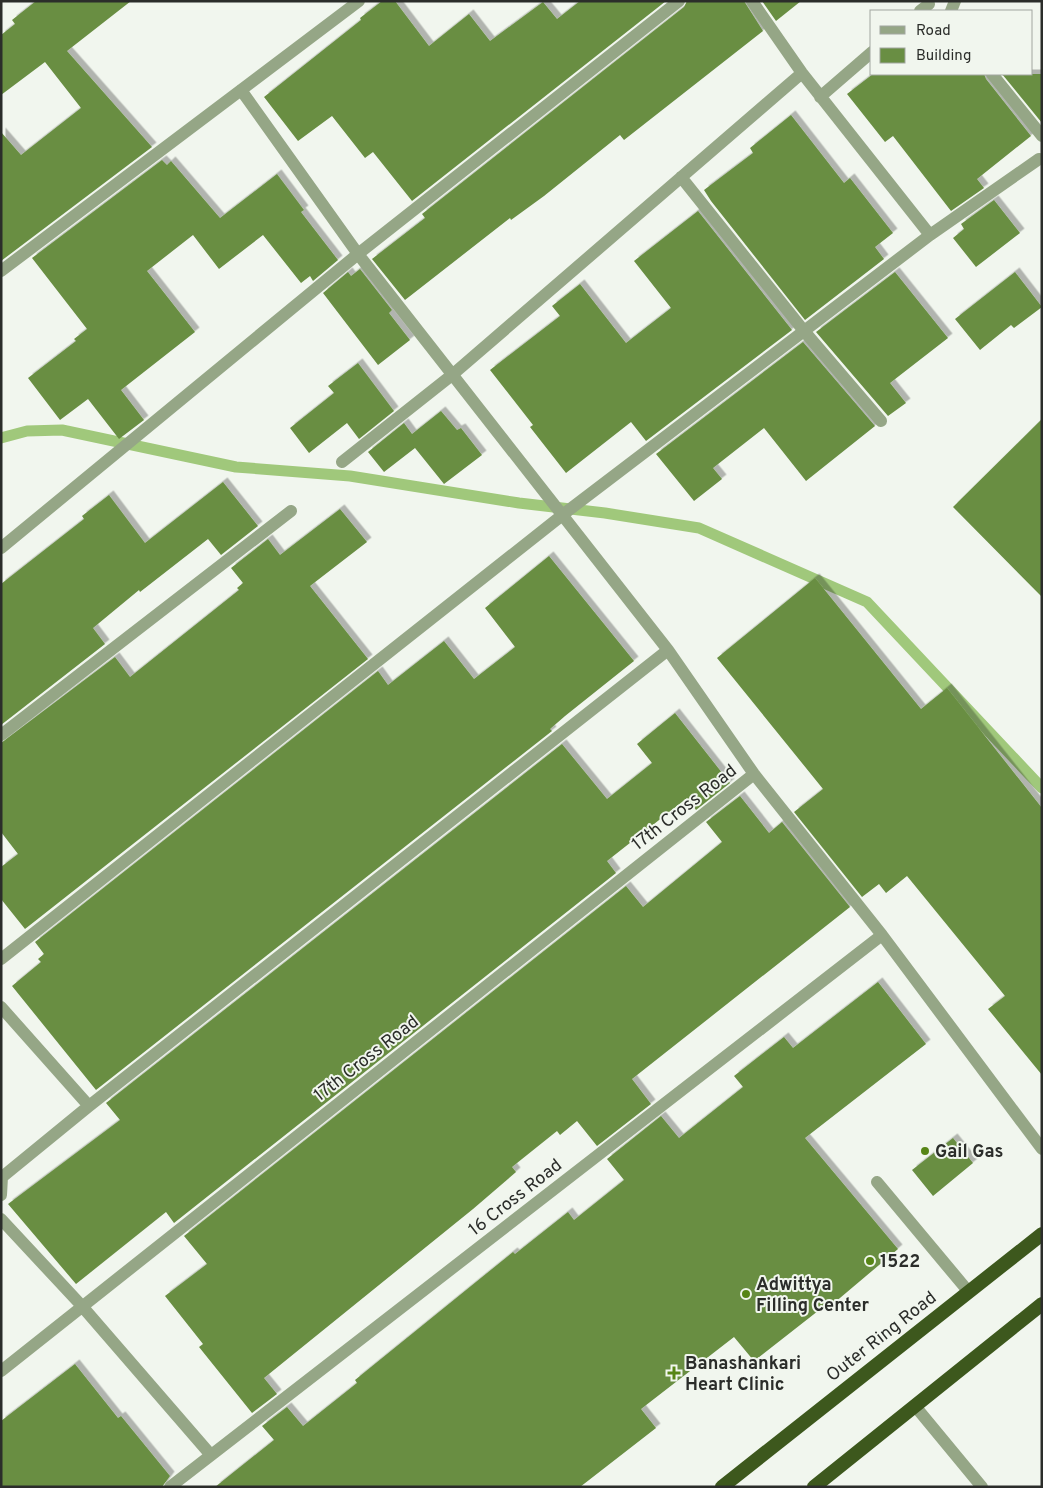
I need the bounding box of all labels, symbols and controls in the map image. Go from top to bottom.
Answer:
legend [870,10,1033,75]
text: Road [916,22,951,41]
text: Building [916,47,971,66]
street label: 17th Cross Road [628,760,742,856]
street label: 17th Cross Road [310,1011,424,1107]
place label: Gail Gas [935,1141,1003,1164]
marker: Gail Gas [919,1145,931,1157]
street label: 16 Cross Road [464,1154,567,1242]
place label: 1522 [880,1251,920,1274]
marker: 1522 [864,1255,876,1267]
place label: Adwittya Filling Center [756,1274,870,1318]
street label: Outer Ring Road [822,1287,942,1387]
marker: Adwittya Filling Center [740,1288,752,1300]
place label: Banashankari Heart Clinic [685,1353,801,1397]
marker: Banashankari Heart Clinic [667,1366,681,1380]

